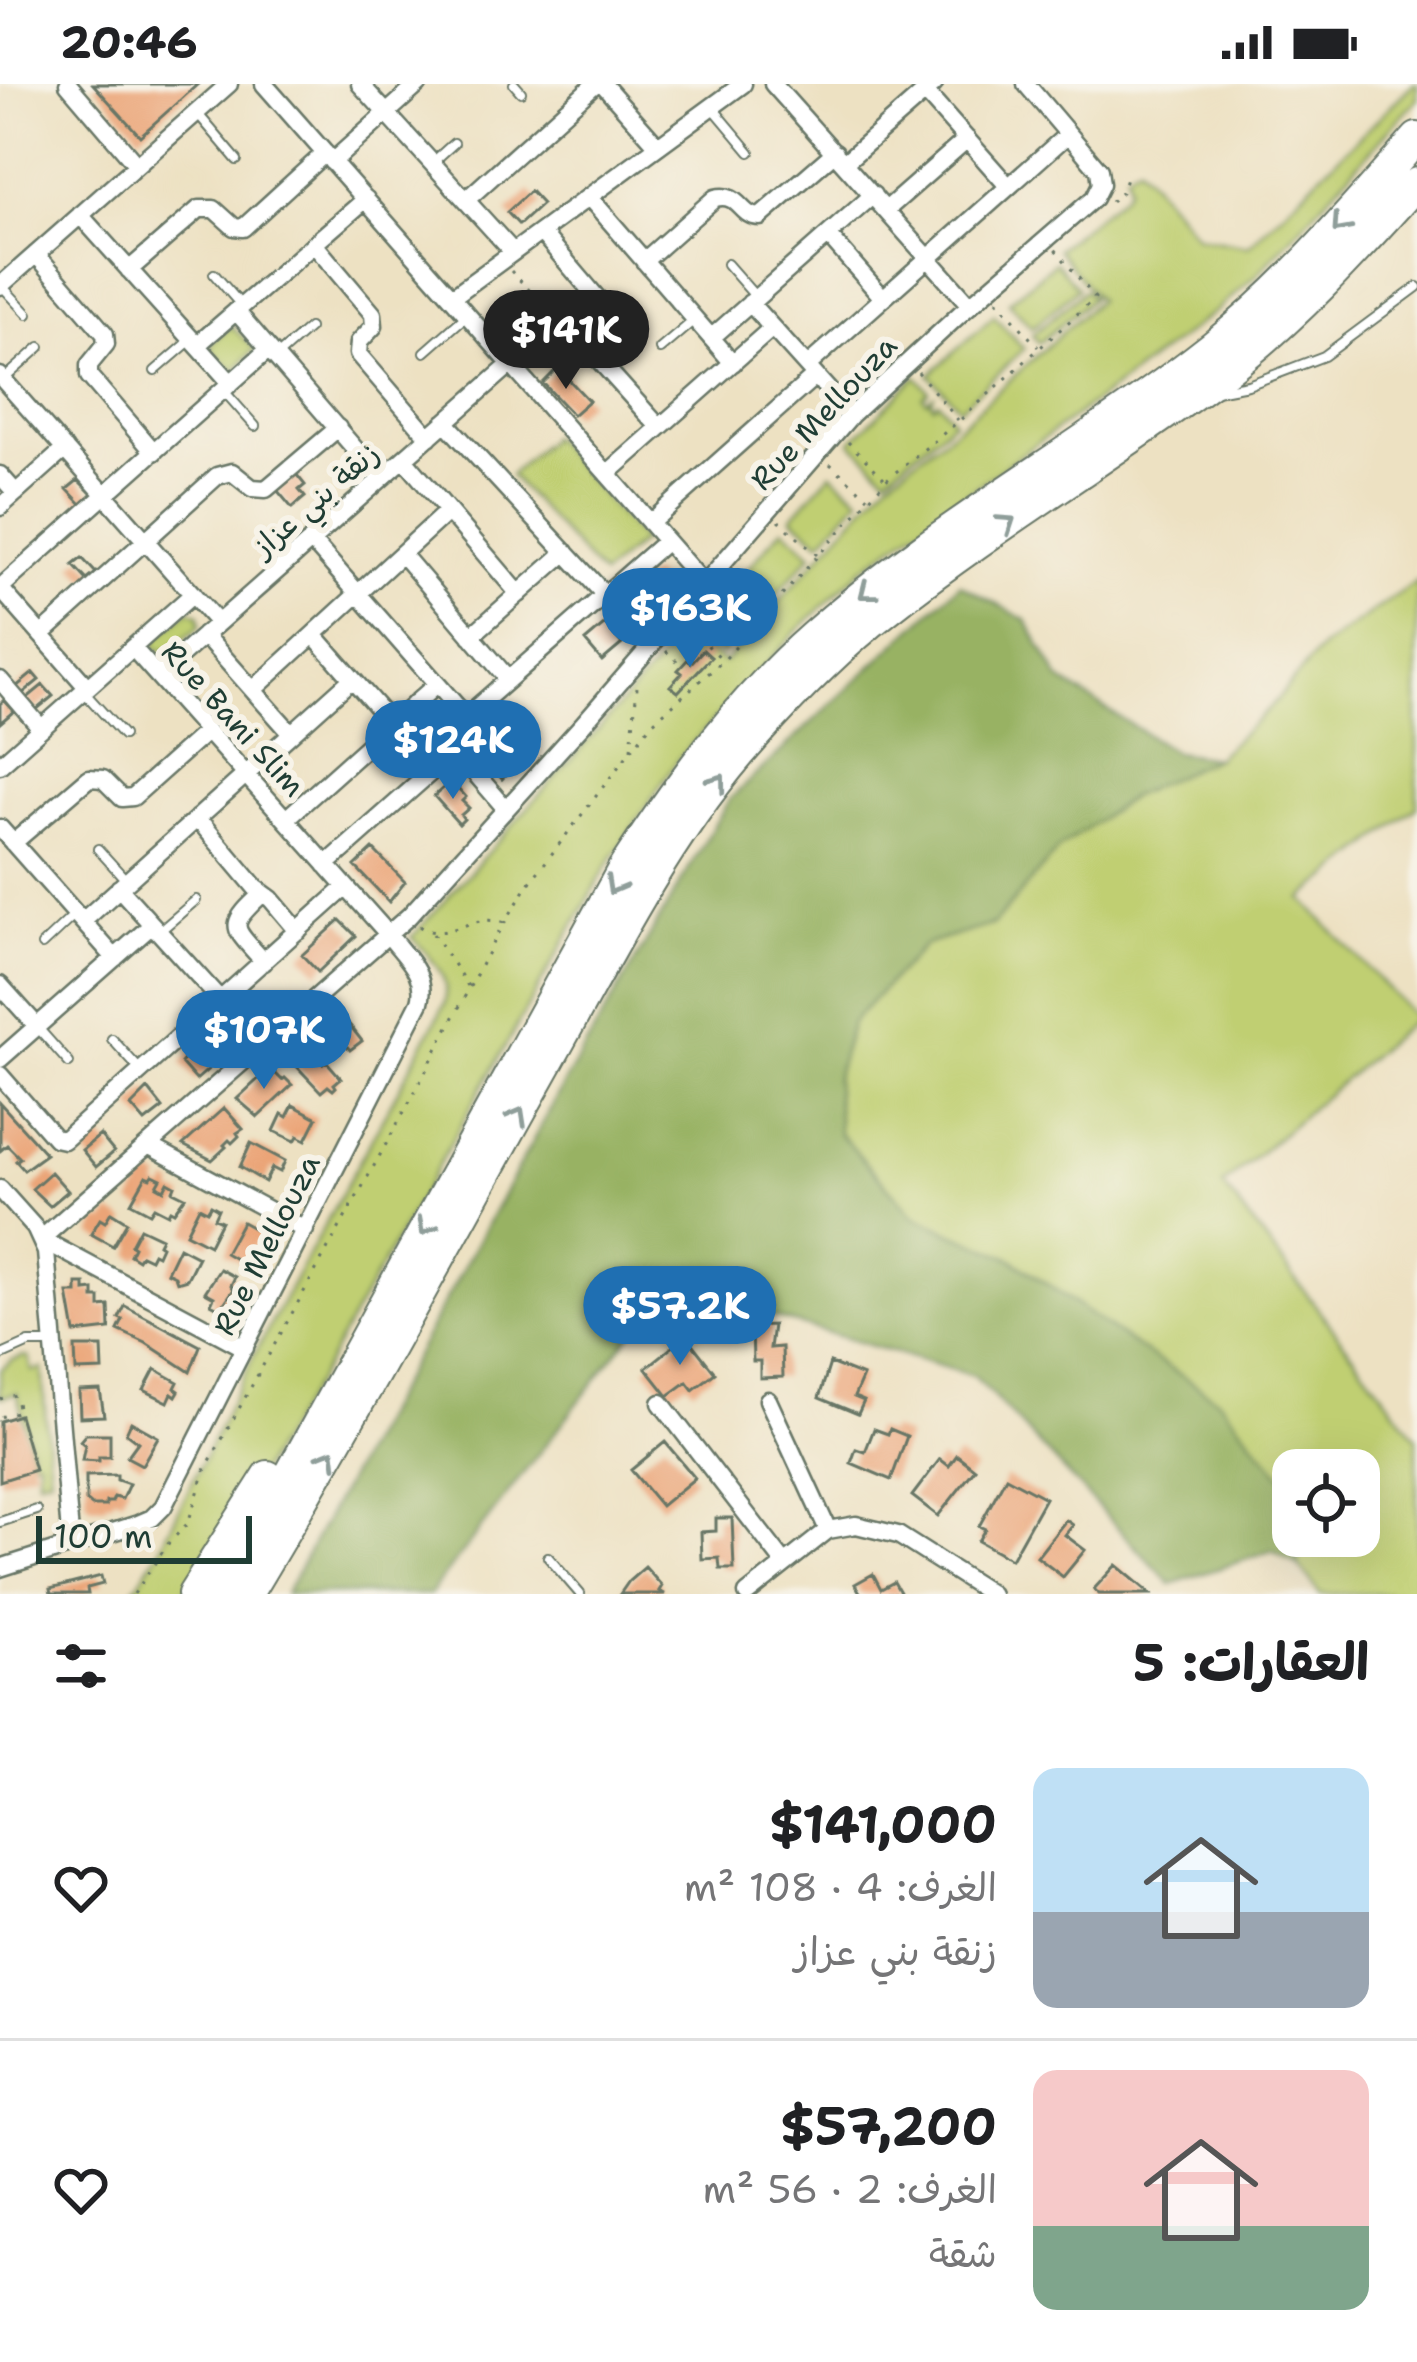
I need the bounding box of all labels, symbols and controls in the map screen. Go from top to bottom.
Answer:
text: 20:46 [60,12,198,72]
one-way arrow [1333,212,1354,233]
pin: $141K [482,290,650,392]
text: $141K [510,303,622,355]
street label: Rue Mellouza [741,326,906,499]
street label: زنقة بني عزاز [241,433,392,573]
one-way arrow [993,515,1015,537]
pin: $163K [606,568,774,670]
one-way arrow [858,578,880,599]
text: $163K [629,581,751,633]
street label: Rue Bani Slim [152,632,314,805]
pin: $124K [369,700,537,802]
text: $124K [392,713,514,765]
one-way arrow [703,774,725,795]
one-way arrow [605,873,628,894]
pin: $107K [180,990,348,1092]
text: $107K [203,1003,325,1055]
one-way arrow [503,1108,526,1129]
street label: Rue Mellouza [203,1147,330,1342]
one-way arrow [417,1214,440,1236]
pin: $57.2K [582,1266,778,1368]
text: $57.2K [610,1279,750,1331]
one-way arrow [315,1449,337,1470]
map controls [1272,1449,1380,1557]
button: locate [1272,1449,1380,1557]
scale bar [36,1510,252,1563]
text: 100 m [54,1514,153,1559]
text: العقارات: 5 [1133,1628,1369,1696]
icon: filters [48,1633,114,1699]
text: $141,000 [769,1790,997,1858]
icon: home [1129,1816,1273,1960]
icon: heart [48,1855,114,1921]
text: الغرف: 4 · 108 m² [684,1861,997,1913]
text: زنقة بني عزاز [795,1925,997,1977]
text: $57,200 [780,2092,997,2160]
icon: home [1129,2118,1273,2262]
icon: heart [48,2157,114,2223]
text: الغرف: 2 · 56 m² [703,2163,997,2215]
text: شقة [929,2227,997,2279]

